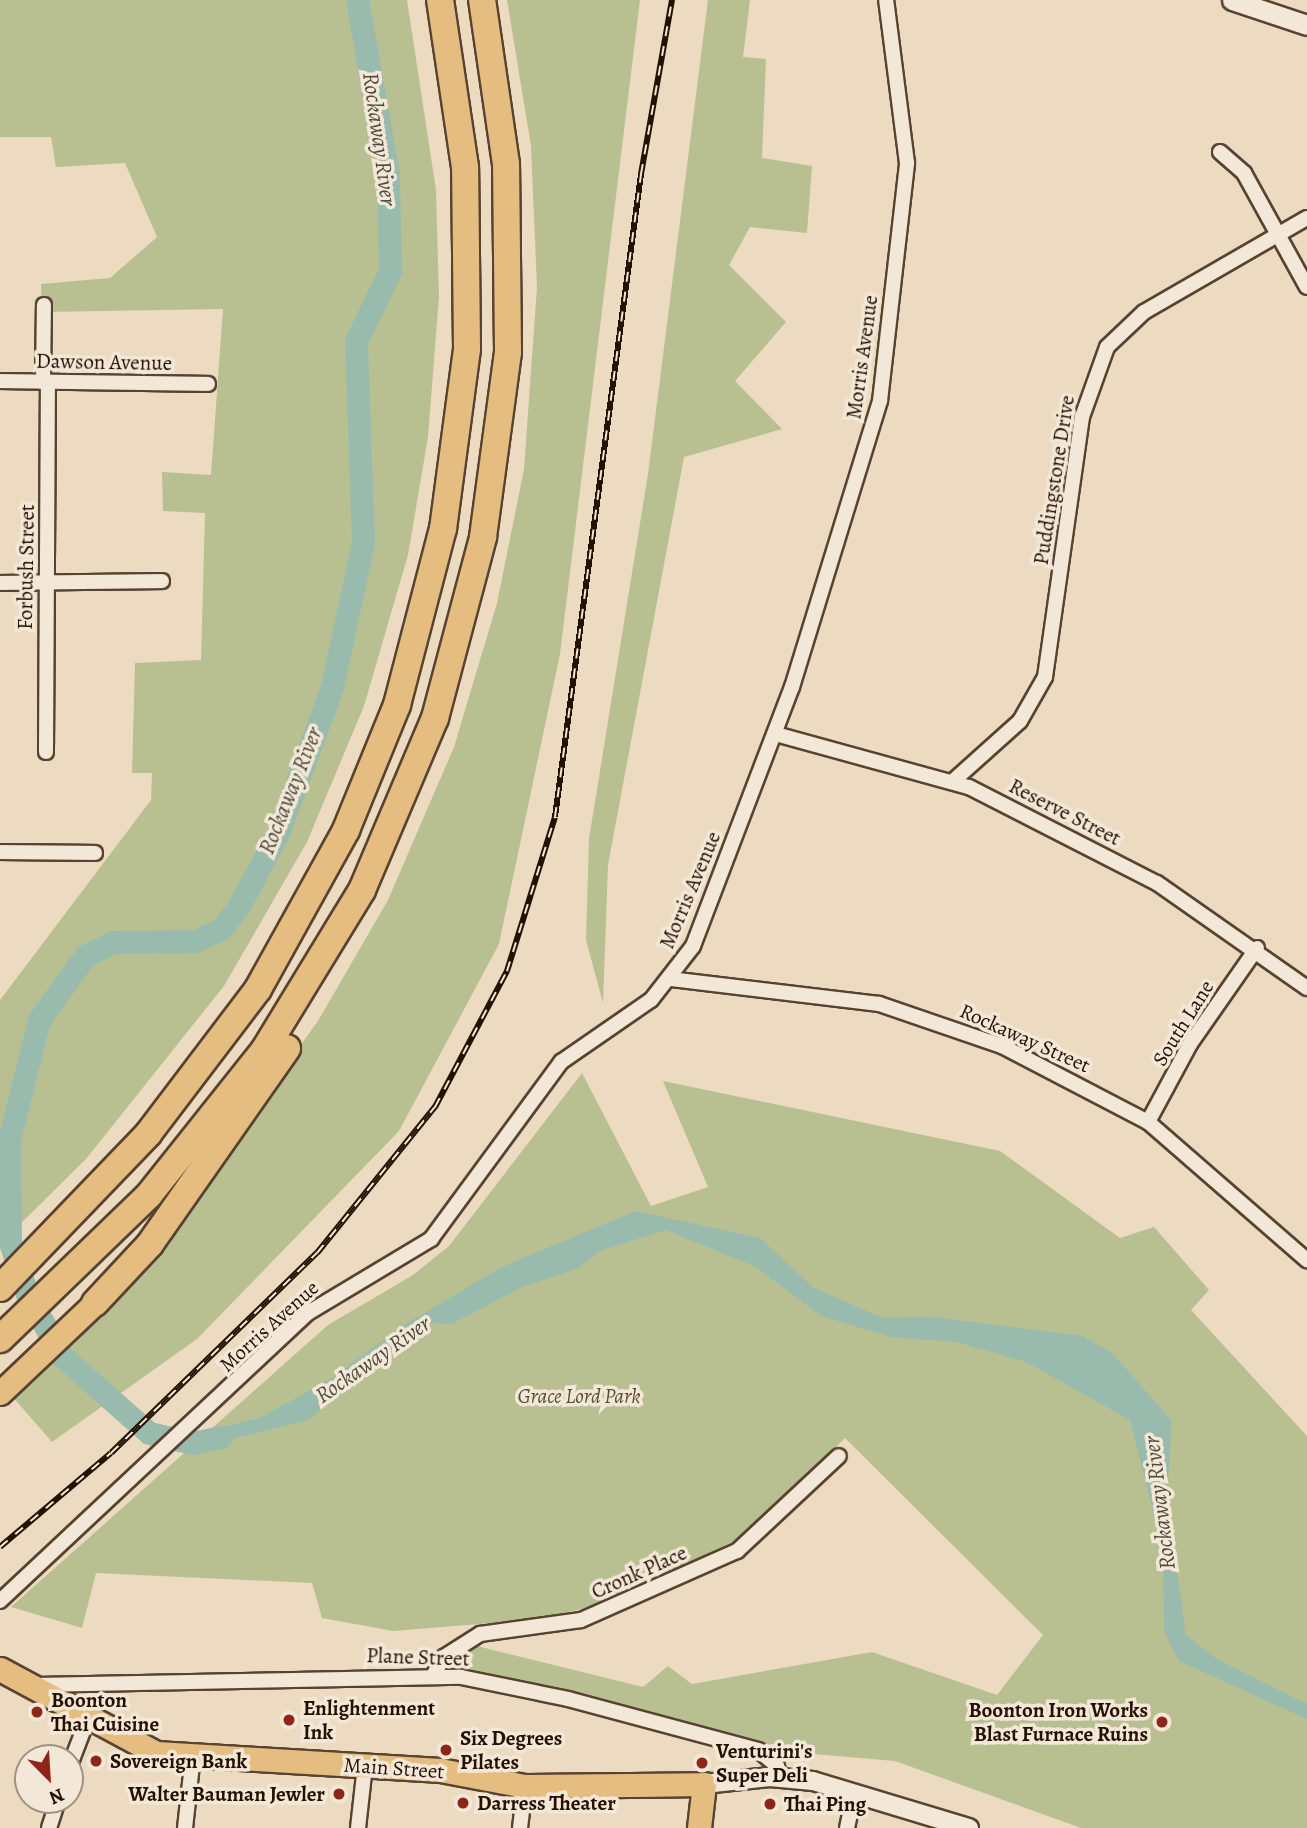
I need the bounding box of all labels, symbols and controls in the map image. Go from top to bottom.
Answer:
water label: Rockaway River [356,71,402,207]
street label: Morris Avenue [841,293,883,421]
street label: Dawson Avenue [36,348,172,376]
street label: Puddingstone Drive [1028,393,1080,567]
street label: Forbush Street [12,504,40,630]
water label: Rockaway River [253,724,329,858]
street label: Reserve Street [1005,773,1125,851]
street label: Morris Avenue [654,828,726,952]
street label: South Lane [1147,976,1219,1070]
street label: Rockaway Street [956,998,1094,1078]
street label: Morris Avenue [214,1275,324,1377]
water label: Rockaway River [310,1310,436,1410]
park label: Grace Lord Park [517,1383,641,1409]
water label: Rockaway River [1138,1435,1182,1571]
street label: Cronk Place [587,1540,691,1604]
street label: Plane Street [366,1643,470,1671]
place label: Boonton Thai Cuisine [51,1687,159,1737]
place label: Enlightenment Ink [303,1695,435,1745]
place label: Boonton Iron Works Blast Furnace Ruins [968,1697,1148,1747]
marker: Boonton Thai Cuisine [29,1704,45,1720]
marker: Enlightenment Ink [281,1712,297,1728]
marker: Boonton Iron Works Blast Furnace Ruins [1154,1714,1170,1730]
place label: Six Degrees Pilates [460,1725,562,1775]
place label: Venturini's Super Deli [716,1738,813,1788]
marker: Six Degrees Pilates [438,1742,454,1758]
north arrow [14,1744,84,1814]
place label: Sovereign Bank [110,1748,247,1774]
street label: Main Street [343,1752,445,1784]
marker: Sovereign Bank [88,1753,104,1769]
marker: Venturini's Super Deli [694,1755,710,1771]
place label: Walter Bauman Jewler [128,1781,325,1807]
text: N [45,1782,68,1811]
marker: Walter Bauman Jewler [331,1786,347,1802]
place label: Darress Theater [477,1790,616,1816]
place label: Thai Ping [784,1791,866,1817]
marker: Darress Theater [455,1795,471,1811]
marker: Thai Ping [762,1796,778,1812]

